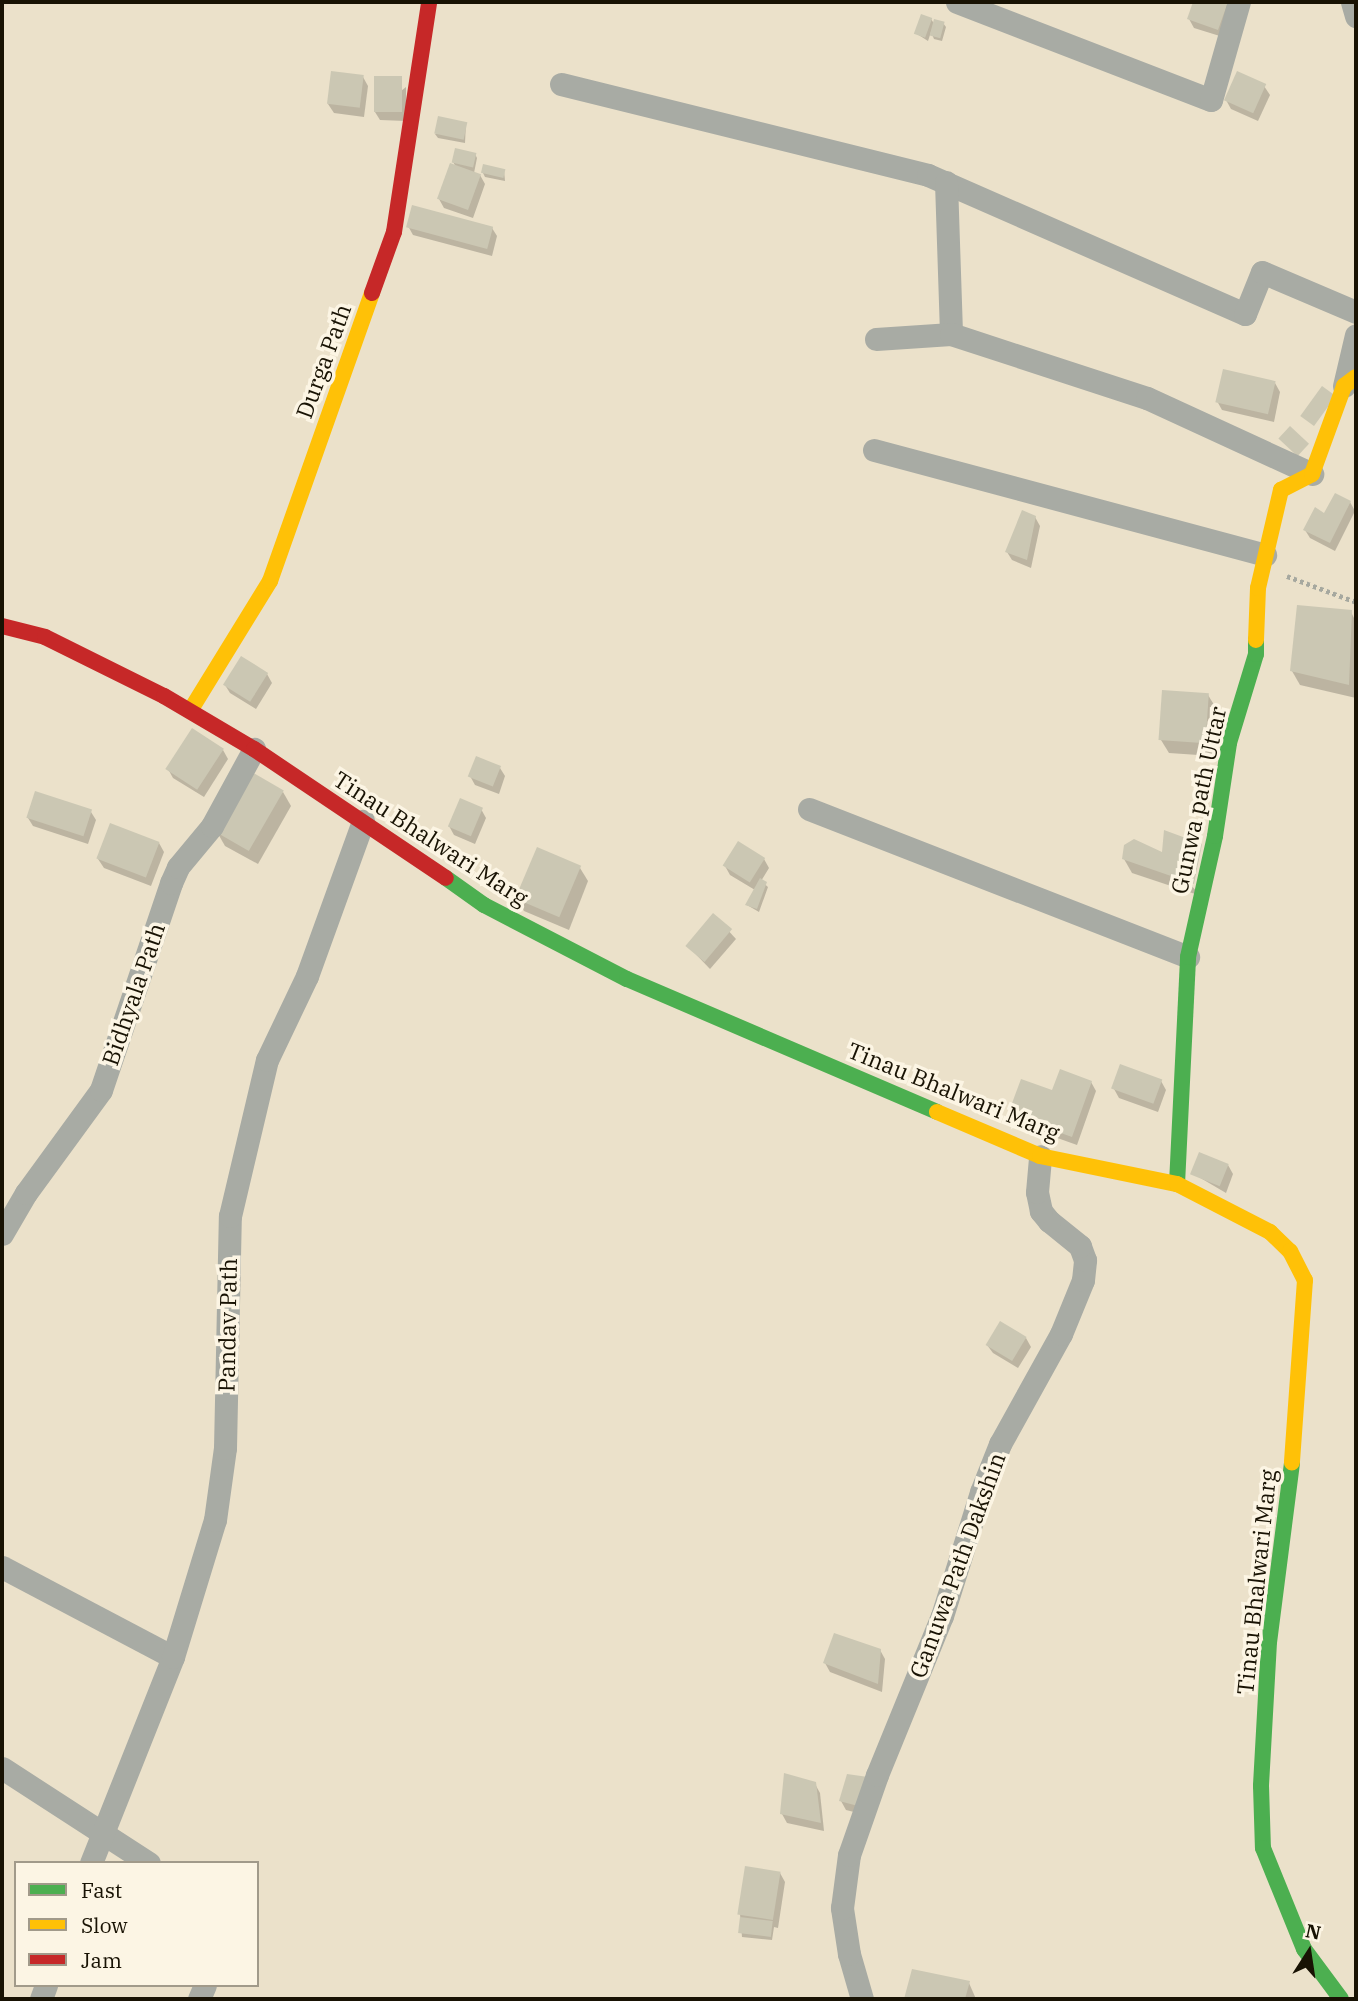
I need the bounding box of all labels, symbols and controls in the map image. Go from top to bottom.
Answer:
street label: Durga Path [290,300,356,422]
street label: Gunwa path Uttar [1165,704,1231,896]
street label: Tinau Bhalwari Marg [329,765,533,911]
street label: Bidhyala Path [96,919,170,1069]
street label: Tinau Bhalwari Marg [844,1036,1064,1146]
street label: Pandav Path [212,1258,242,1392]
street label: Ganuwa Path Dakshin [903,1449,1011,1681]
street label: Tinau Bhalwari Marg [1230,1468,1282,1696]
legend [14,1861,259,1987]
text: Fast [81,1876,122,1904]
text: Slow [81,1911,128,1939]
north arrow [1274,1917,1344,1987]
text: N [1304,1918,1323,1945]
text: Jam [81,1946,122,1974]

